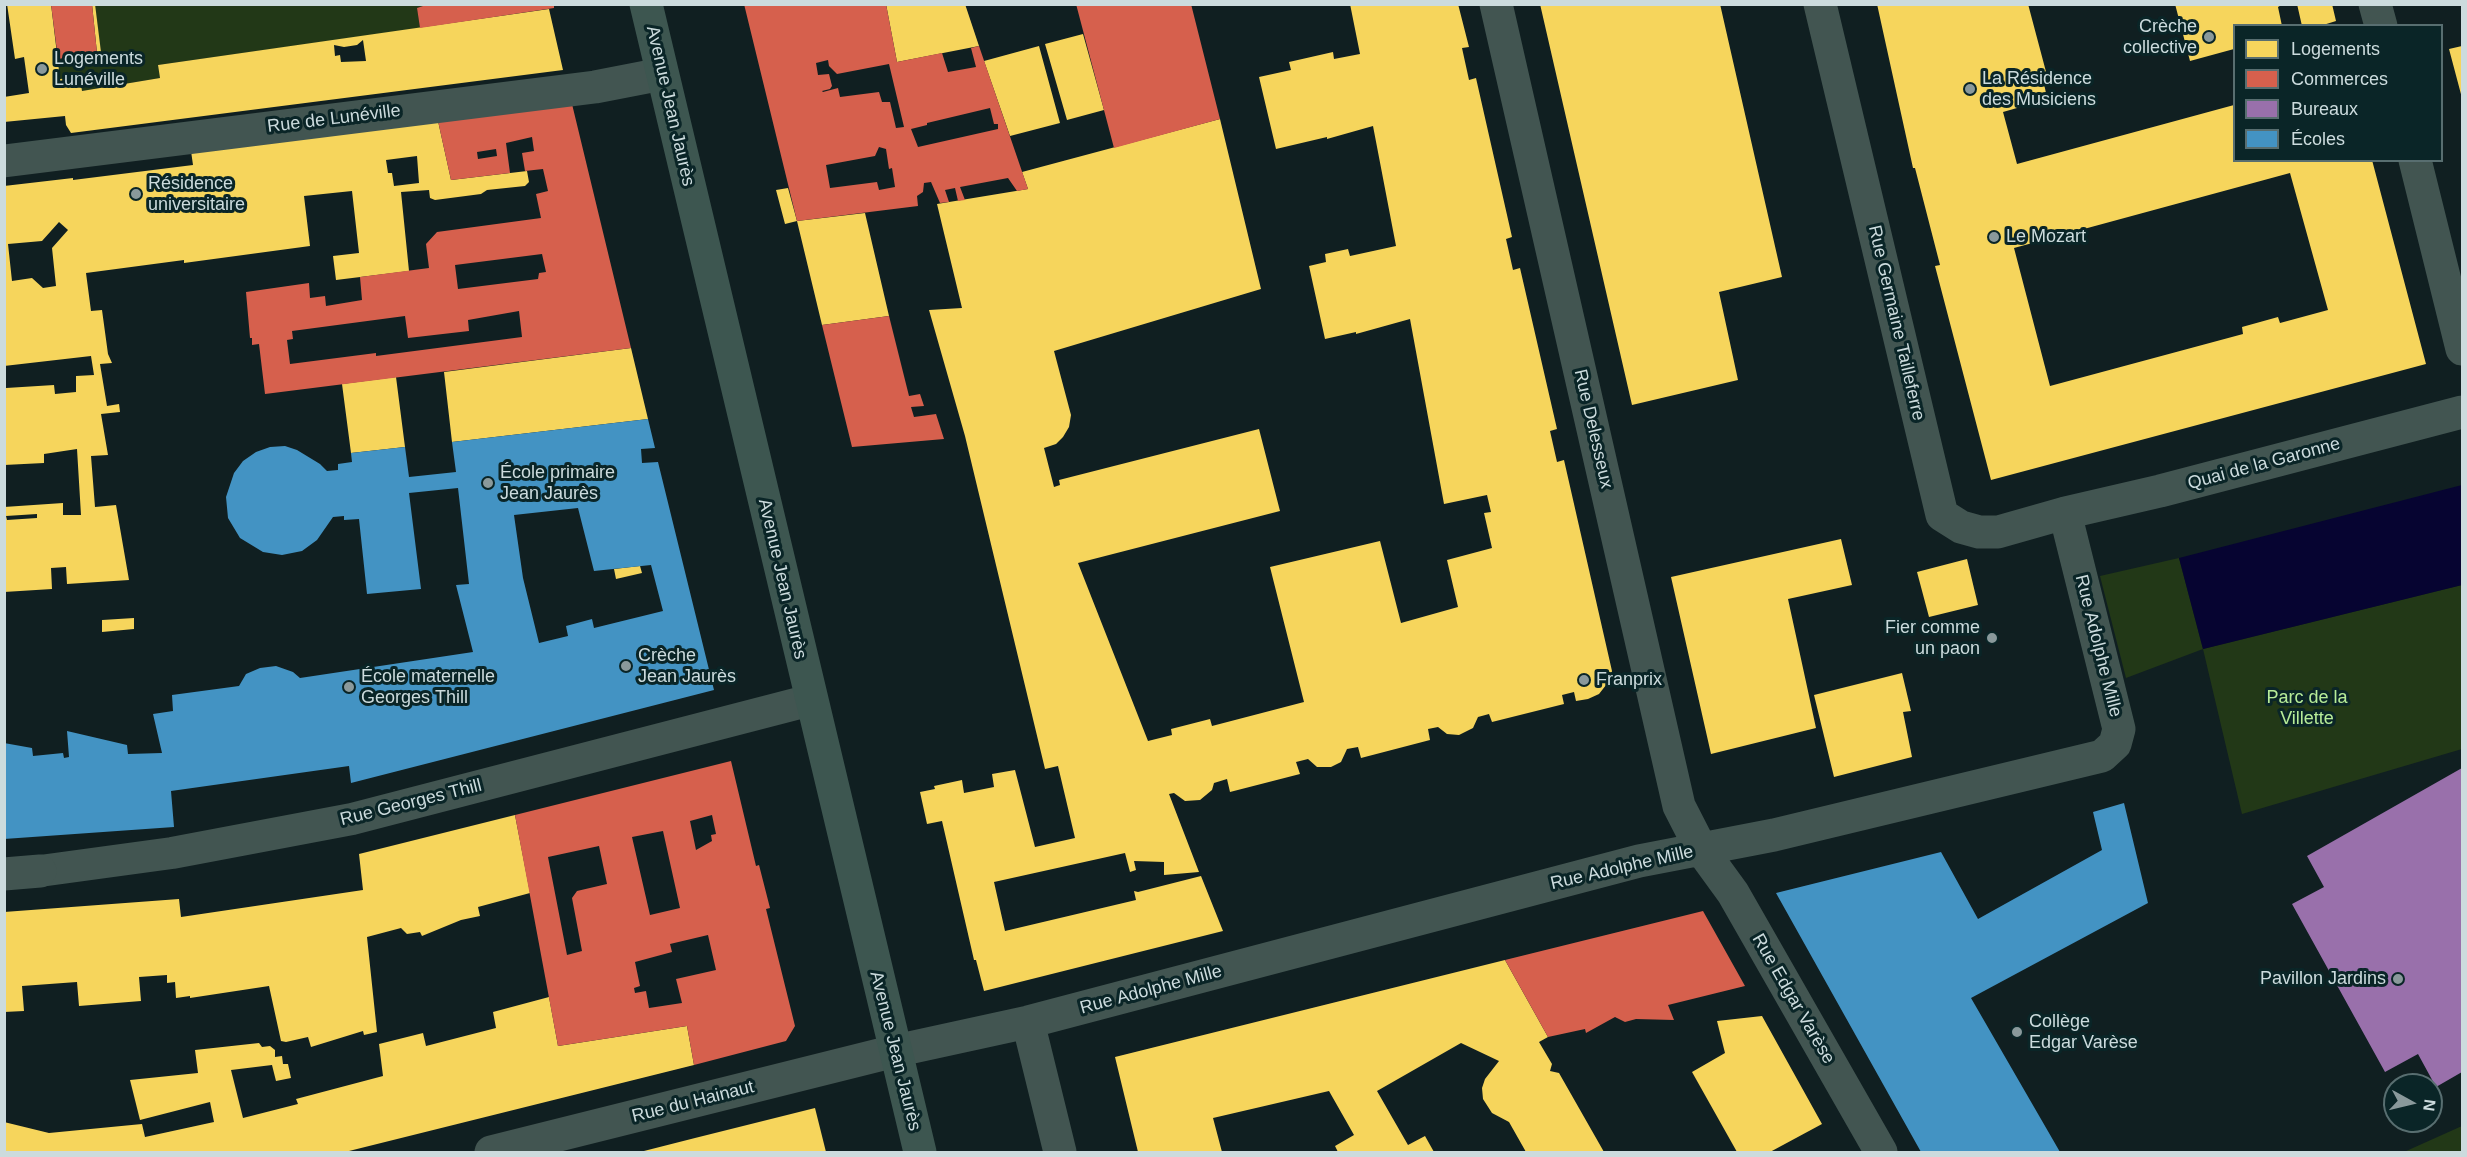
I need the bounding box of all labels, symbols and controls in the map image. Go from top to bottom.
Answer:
place label: Crèche collective [2123,16,2197,58]
street label: Avenue Jean Jaurès [641,24,699,188]
legend [2233,24,2443,162]
marker: Crèche collective [2202,30,2216,44]
text: Logements [2291,39,2380,59]
place label: Logements Lunéville [54,48,143,90]
marker: Logements Lunéville [35,62,49,76]
place label: La Résidence des Musiciens [1982,68,2096,110]
text: Commerces [2291,69,2388,89]
marker: La Résidence des Musiciens [1963,82,1977,96]
text: Bureaux [2291,99,2358,119]
street label: Rue de Lunéville [266,100,402,138]
text: Écoles [2291,129,2345,149]
place label: Résidence universitaire [148,173,245,216]
marker: Résidence universitaire [129,187,143,201]
street label: Rue Germaine Tailleferre [1863,223,1929,423]
place label: Le Mozart [2006,226,2086,248]
marker: Le Mozart [1987,230,2001,244]
street label: Rue Delesseux [1569,367,1617,491]
street label: Quai de la Garonne [2185,433,2343,495]
place label: École primaire Jean Jaurès [500,462,615,504]
marker: École primaire Jean Jaurès [481,476,495,490]
street label: Avenue Jean Jaurès [753,497,811,661]
street label: Rue Adolphe Mille [2070,573,2126,719]
place label: Fier comme un paon [1885,617,1980,660]
marker: Fier comme un paon [1985,631,1999,645]
place label: Crèche Jean Jaurès [638,645,736,688]
marker: Crèche Jean Jaurès [619,659,633,673]
place label: École maternelle Georges Thill [361,666,495,708]
place label: Franprix [1596,669,1662,691]
marker: Franprix [1577,673,1591,687]
marker: École maternelle Georges Thill [342,680,356,694]
park label: Parc de la Villette [2266,687,2348,730]
street label: Rue Georges Thill [338,775,484,831]
street label: Rue Adolphe Mille [1548,841,1696,895]
street label: Rue Edgar Varèse [1747,930,1839,1068]
street label: Rue Adolphe Mille [1078,961,1224,1019]
place label: Pavillon Jardins [2260,968,2386,990]
street label: Avenue Jean Jaurès [865,969,925,1133]
marker: Pavillon Jardins [2391,972,2405,986]
place label: Collège Edgar Varèse [2029,1011,2138,1054]
marker: Collège Edgar Varèse [2010,1025,2024,1039]
north arrow [2383,1073,2443,1133]
street label: Rue du Hainaut [630,1076,756,1128]
text: N [2420,1098,2439,1112]

